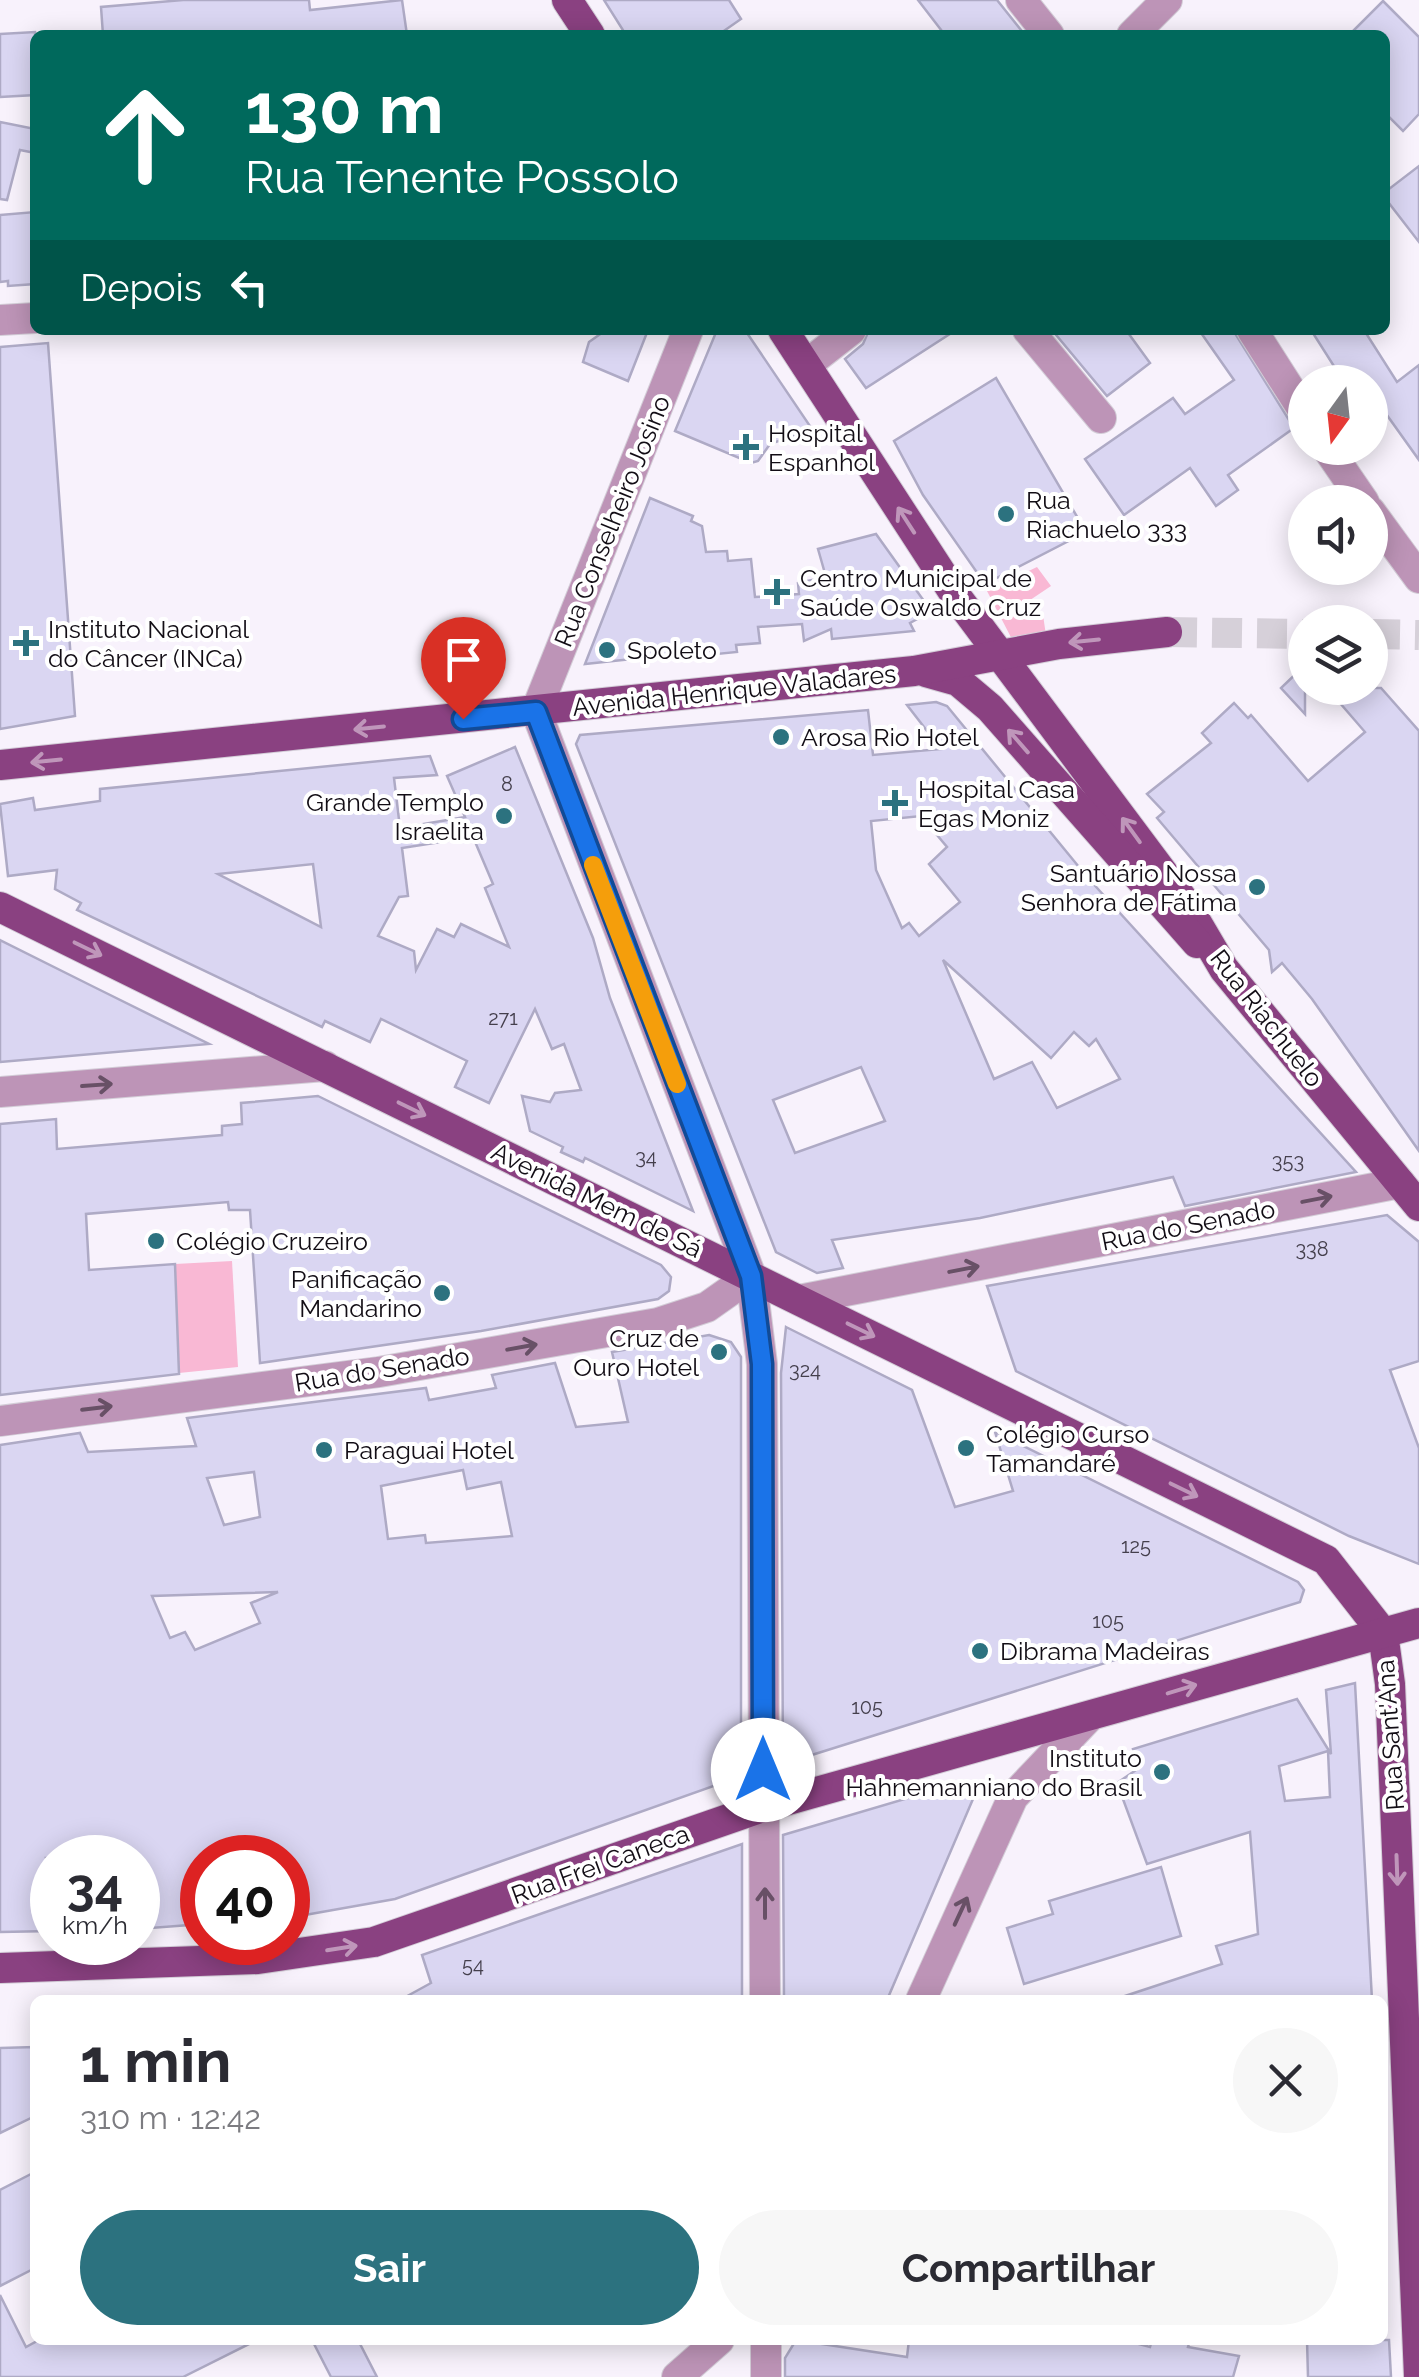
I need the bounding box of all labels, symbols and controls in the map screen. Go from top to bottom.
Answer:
text: 130 m [245,67,444,149]
icon: ahead [80,70,210,200]
text: Rua Tenente Possolo [245,151,679,204]
icon: left [222,260,277,315]
text: Depois [80,265,202,310]
north arrow [1288,365,1388,465]
map controls [1288,365,1388,705]
street label: Rua Conselheiro Josino [548,391,676,651]
place label: Hospital Espanhol [768,418,875,477]
marker: Hospital Espanhol [733,434,759,460]
place label: Rua Riachuelo 333 [1026,485,1187,544]
button: sound [1288,485,1388,585]
marker: Rua Riachuelo 333 [995,503,1017,525]
one-way arrow [896,506,917,534]
place label: Centro Municipal de Saúde Oswaldo Cruz [800,563,1041,622]
marker: Centro Municipal de Saúde Oswaldo Cruz [764,579,790,605]
button: layers [1288,605,1388,705]
place label: Instituto Nacional do Câncer (INCa) [48,614,249,673]
pin [421,617,506,720]
marker: Instituto Nacional do Câncer (INCa) [13,630,39,656]
icon: arrive [436,632,491,687]
one-way arrow [1069,632,1101,651]
place label: Spoleto [627,635,717,665]
marker: Spoleto [596,639,618,661]
street label: Avenida Henrique Valadares [571,658,897,722]
one-way arrow [354,719,386,738]
place label: Arosa Rio Hotel [801,722,979,752]
marker: Arosa Rio Hotel [770,726,792,748]
one-way arrow [1008,729,1030,755]
one-way arrow [30,751,63,770]
house number: 8 [501,772,513,796]
place label: Hospital Casa Egas Moniz [918,774,1075,833]
place label: Grande Templo Israelita [306,787,484,846]
marker: Hospital Casa Egas Moniz [882,790,908,816]
marker: Grande Templo Israelita [493,805,515,827]
one-way arrow [1121,817,1142,844]
place label: Santuário Nossa Senhora de Fátima [1021,858,1237,917]
marker: Santuário Nossa Senhora de Fátima [1246,876,1268,898]
one-way arrow [73,940,102,959]
street label: Rua Riachuelo [1204,943,1330,1093]
house number: 271 [488,1006,518,1030]
one-way arrow [81,1075,113,1094]
one-way arrow [397,1101,427,1120]
street label: Avenida Mem de Sá [487,1136,707,1264]
house number: 34 [635,1145,657,1169]
house number: 353 [1272,1149,1304,1173]
one-way arrow [1300,1189,1332,1208]
street label: Rua do Senado [1099,1193,1277,1257]
place label: Colégio Cruzeiro [176,1226,368,1256]
marker: Colégio Cruzeiro [145,1230,167,1252]
house number: 338 [1295,1237,1329,1261]
one-way arrow [947,1259,979,1278]
place label: Panificação Mandarino [291,1264,422,1323]
marker: Panificação Mandarino [431,1282,453,1304]
one-way arrow [845,1322,875,1341]
place label: Cruz de Ouro Hotel [573,1323,699,1382]
one-way arrow [505,1337,538,1356]
street label: Rua do Senado [293,1340,471,1398]
marker: Cruz de Ouro Hotel [708,1341,730,1363]
house number: 324 [789,1358,821,1382]
one-way arrow [80,1399,112,1417]
place label: Colégio Curso Tamandaré [986,1419,1149,1478]
place label: Paraguai Hotel [344,1435,514,1465]
marker: Colégio Curso Tamandaré [955,1437,977,1459]
marker: Paraguai Hotel [313,1439,335,1461]
one-way arrow [1168,1481,1198,1500]
house number: 125 [1121,1534,1151,1558]
house number: 105 [1092,1609,1124,1633]
place label: Dibrama Madeiras [1000,1636,1210,1666]
marker: Dibrama Madeiras [969,1640,991,1662]
street label: Rua Sant'Ana [1370,1659,1410,1811]
one-way arrow [1166,1679,1198,1697]
house number: 105 [851,1695,883,1719]
position arrow [711,1718,815,1822]
place label: Instituto Hahnemanniano do Brasil [845,1743,1142,1802]
marker: Instituto Hahnemanniano do Brasil [1151,1761,1173,1783]
street label: Rua Frei Caneca [507,1818,693,1910]
speed limit sign: 40 [180,1835,310,1965]
one-way arrow [1388,1854,1407,1886]
text: 34 [67,1858,123,1917]
one-way arrow [756,1887,774,1920]
one-way arrow [953,1896,971,1927]
text: km/h [62,1910,128,1940]
one-way arrow [325,1938,357,1957]
house number: 54 [462,1953,484,1977]
text: 1 min [80,2026,231,2096]
button: close [1233,2028,1338,2133]
text: 310 m · 12:42 [80,2099,261,2136]
button: Sair [80,2210,699,2325]
button: Compartilhar [719,2210,1338,2325]

